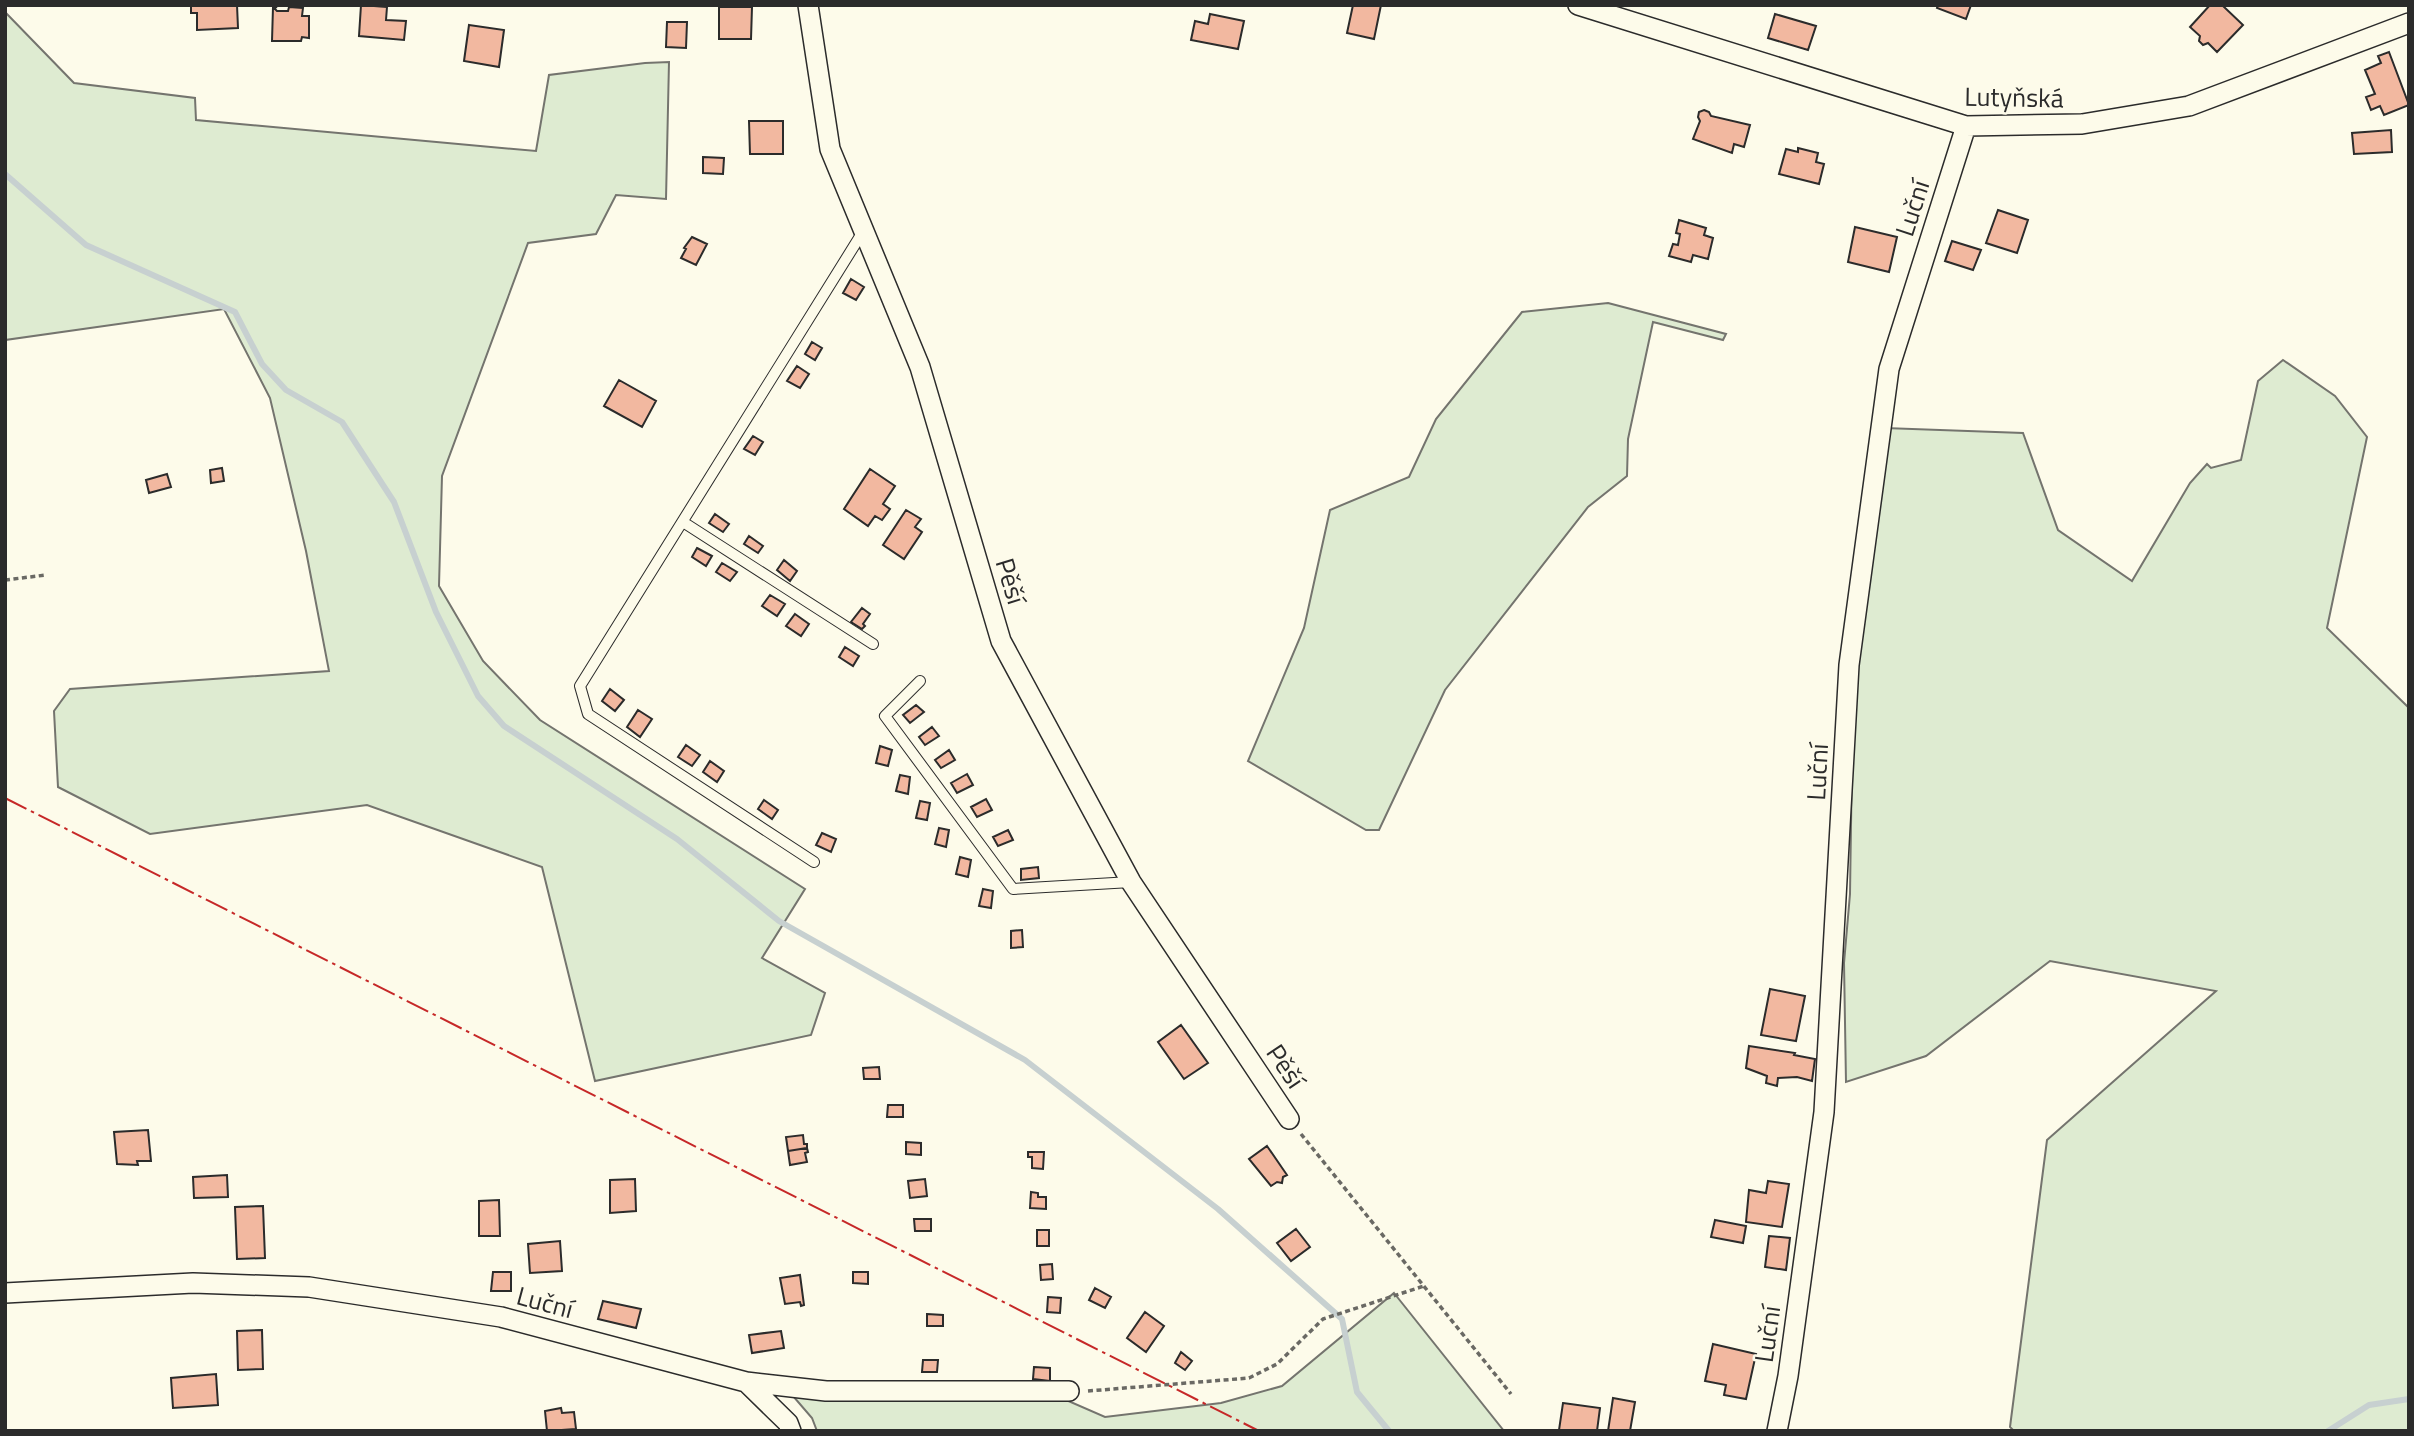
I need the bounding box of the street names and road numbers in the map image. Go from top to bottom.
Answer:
street label: Lutyňská [1964,77,2064,117]
street label: Luční [1885,173,1940,241]
street label: Pěší [986,553,1037,611]
street label: Luční [1796,740,1838,802]
street label: Pěší [1257,1036,1316,1098]
street label: Luční [512,1276,580,1329]
street label: Luční [1744,1301,1791,1365]

